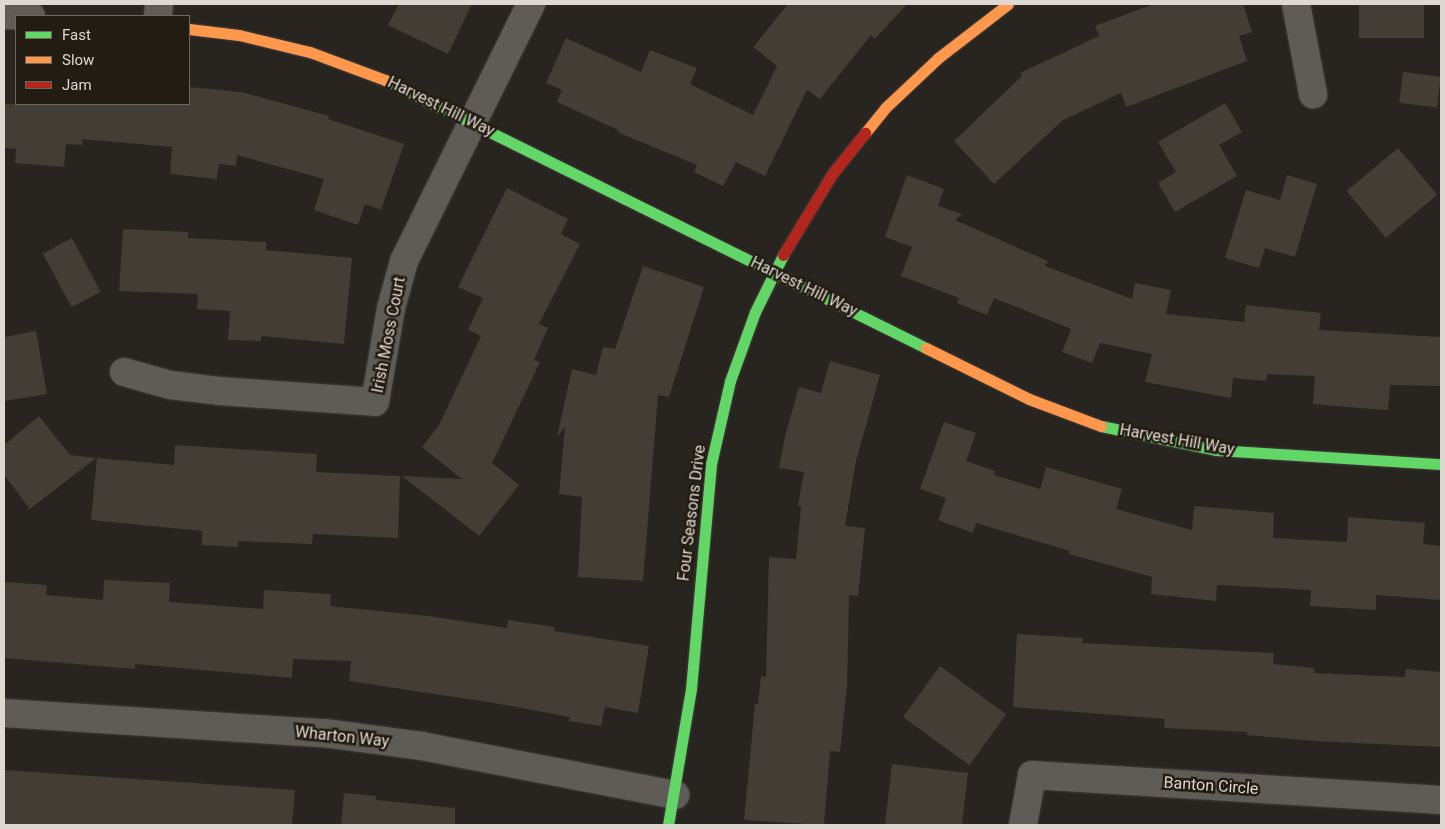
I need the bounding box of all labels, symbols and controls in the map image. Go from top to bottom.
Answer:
legend [15,15,190,105]
text: Fast [62,26,91,44]
text: Slow [62,51,94,69]
street label: Harvest Hill Way [384,73,498,141]
text: Jam [62,76,92,94]
street label: Harvest Hill Way [747,253,861,321]
street label: Irish Moss Court [368,275,410,395]
street label: Harvest Hill Way [1118,420,1236,460]
street label: Four Seasons Drive [674,444,710,582]
street label: Wharton Way [294,723,390,751]
street label: Banton Circle [1163,773,1259,799]

